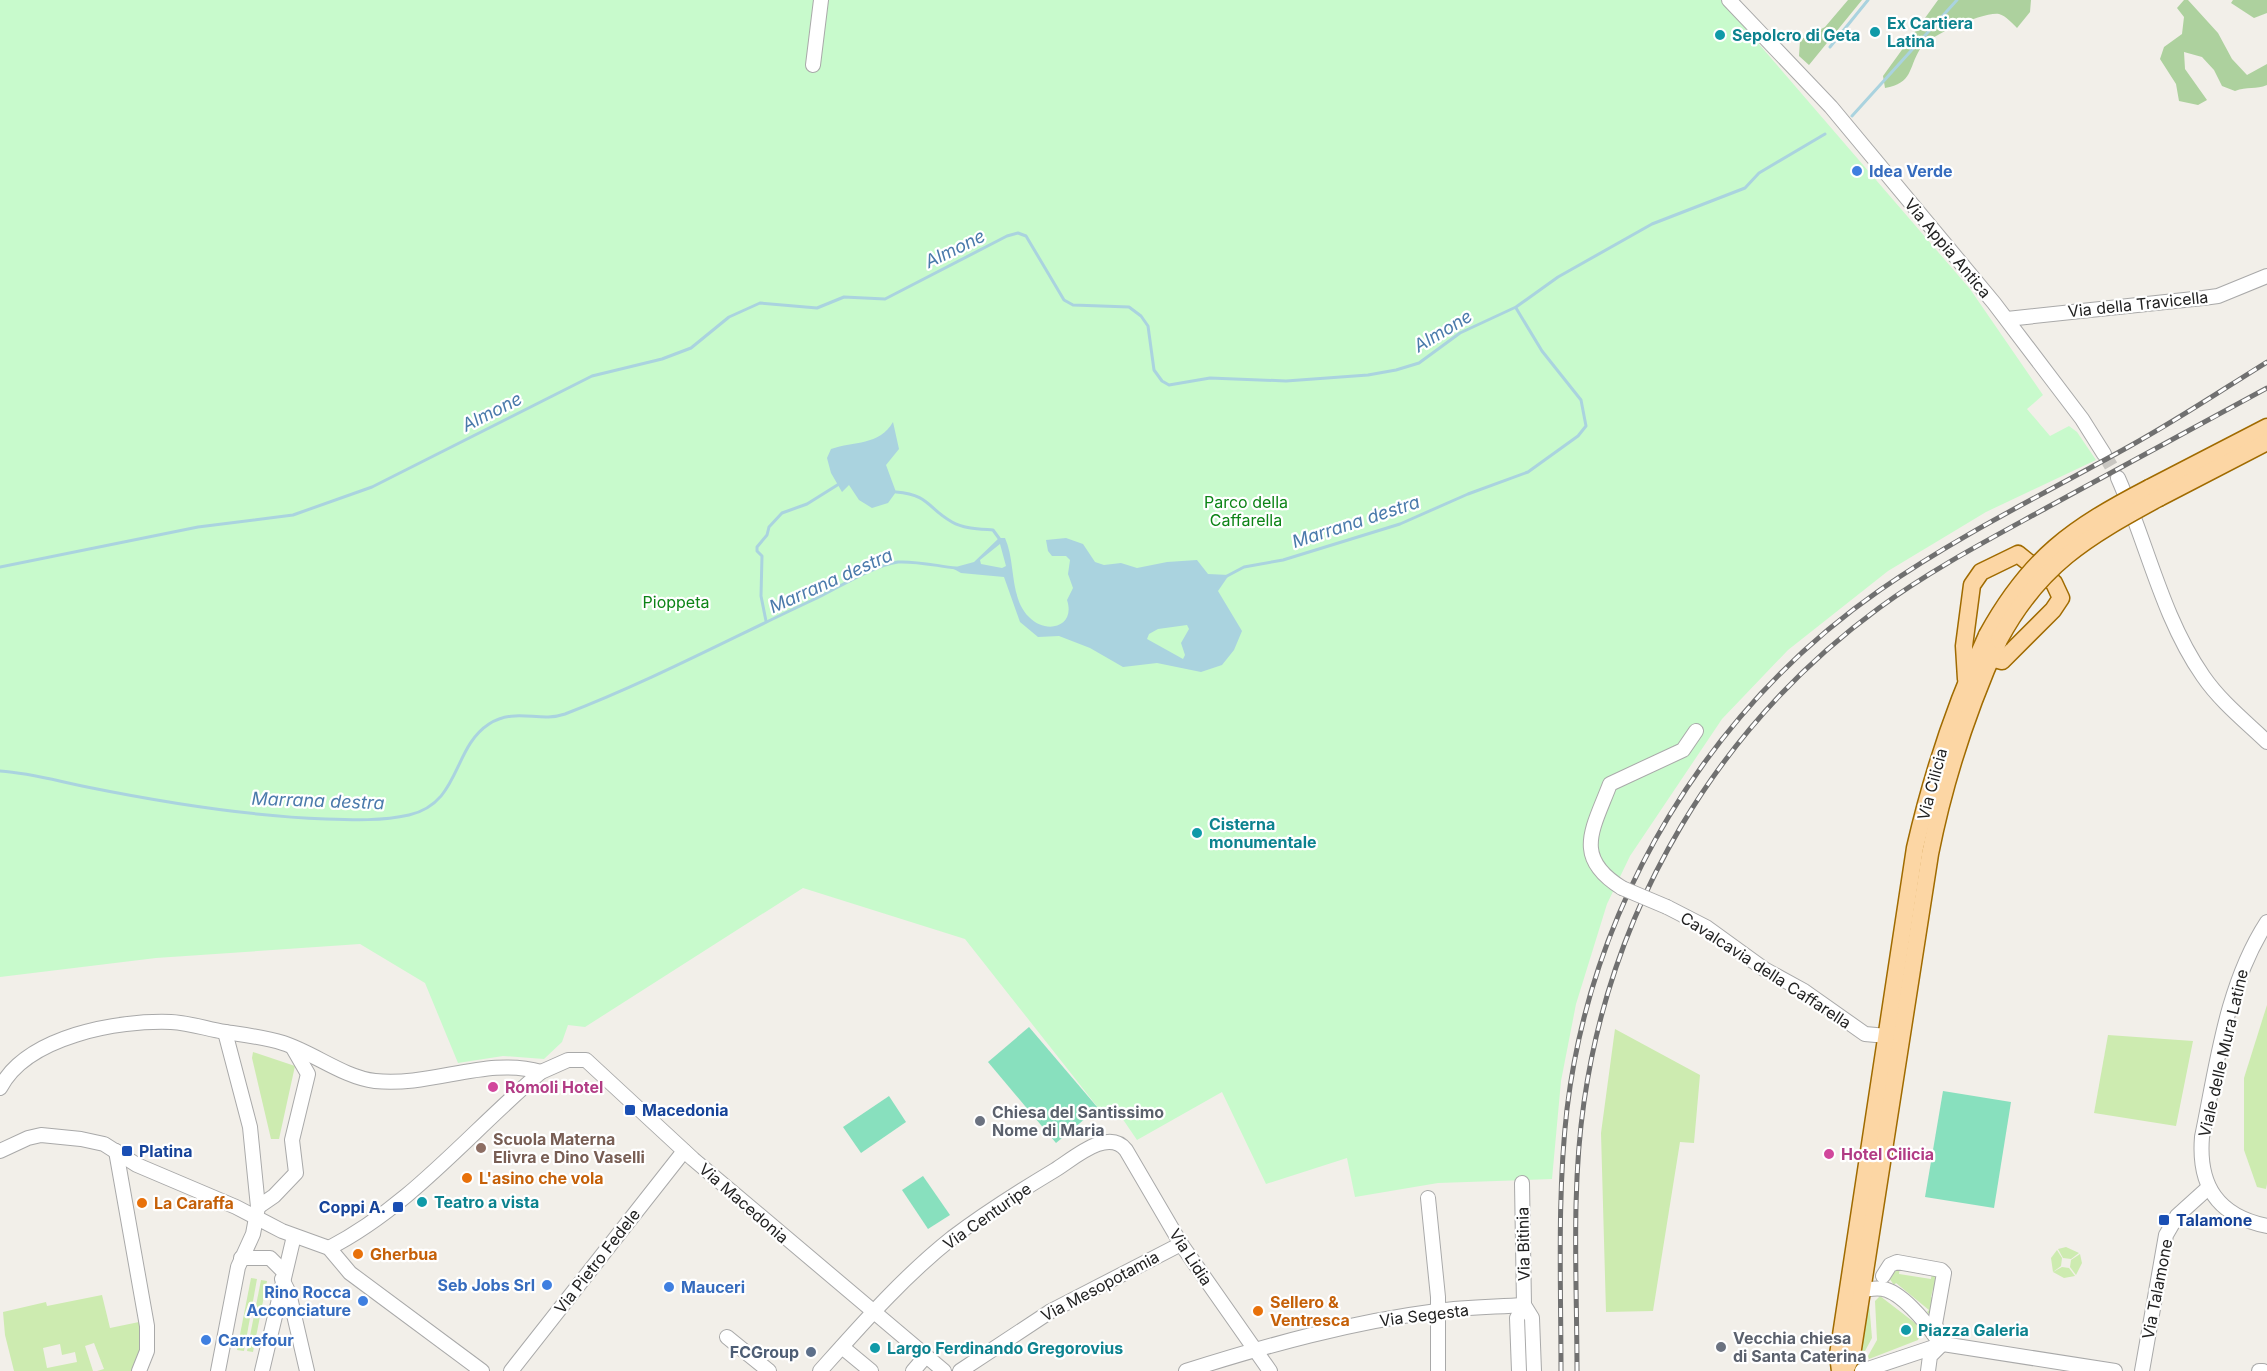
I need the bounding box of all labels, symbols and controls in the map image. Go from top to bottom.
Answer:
place label: Ex Cartiera Latina [1887,13,1973,51]
place label: Sepolcro di Geta [1732,25,1860,45]
marker: Ex Cartiera Latina [1868,25,1882,39]
marker: Sepolcro di Geta [1713,28,1727,42]
place label: Idea Verde [1869,161,1953,181]
marker: Idea Verde [1850,164,1864,178]
street label: Via Appia Antica [1900,194,1996,302]
water label: Almone [920,225,988,273]
street label: Via della Travicella [2067,287,2209,321]
water label: Almone [1409,305,1476,357]
water label: Almone [457,388,525,436]
water label: Marrana destra [1289,491,1422,552]
park label: Parco della Caffarella [1204,492,1288,530]
water label: Marrana destra [766,544,896,617]
park label: Pioppeta [643,592,709,612]
street label: Via Cilicia [1913,746,1951,822]
water label: Marrana destra [251,788,385,813]
place label: Cisterna monumentale [1209,814,1317,852]
marker: Cisterna monumentale [1190,826,1204,840]
street label: Cavalcavia della Caffarella [1677,907,1855,1033]
street label: Viale delle Mura Latine [2194,967,2252,1139]
place label: Romoli Hotel [505,1077,603,1097]
marker: Romoli Hotel [486,1080,500,1094]
place label: Macedonia [642,1100,729,1120]
place label: Chiesa del Santissimo Nome di Maria [992,1102,1164,1140]
marker: Macedonia [623,1103,637,1117]
marker: Chiesa del Santissimo Nome di Maria [973,1114,987,1128]
place label: Scuola Materna Elivra e Dino Vaselli [493,1129,645,1167]
place label: Platina [139,1141,192,1161]
marker: Scuola Materna Elivra e Dino Vaselli [474,1141,488,1155]
marker: Platina [120,1144,134,1158]
place label: Hotel Cilicia [1841,1144,1934,1164]
marker: Hotel Cilicia [1822,1147,1836,1161]
street label: Via Macedonia [695,1159,793,1247]
place label: L'asino che vola [479,1168,604,1188]
marker: L'asino che vola [460,1171,474,1185]
street label: Via Centuripe [939,1178,1035,1254]
place label: Teatro a vista [434,1192,539,1212]
place label: La Caraffa [154,1193,234,1213]
marker: Teatro a vista [415,1195,429,1209]
marker: La Caraffa [135,1196,149,1210]
place label: Coppi A. [319,1197,386,1217]
marker: Coppi A. [391,1200,405,1214]
street label: Via Pietro Fedele [550,1205,644,1317]
street label: Via Bitinia [1512,1207,1534,1281]
place label: Talamone [2176,1210,2252,1230]
marker: Talamone [2157,1213,2171,1227]
street label: Via Lidia [1165,1225,1217,1289]
street label: Via Talamone [2137,1237,2177,1341]
place label: Gherbua [370,1244,438,1264]
street label: Via Mesopotamia [1038,1246,1162,1326]
marker: Gherbua [351,1247,365,1261]
place label: Seb Jobs Srl [438,1275,535,1295]
place label: Mauceri [681,1277,745,1297]
marker: Seb Jobs Srl [540,1278,554,1292]
marker: Mauceri [662,1280,676,1294]
place label: Rino Rocca Acconciature [246,1282,351,1320]
place label: Sellero & Ventresca [1270,1292,1350,1330]
marker: Rino Rocca Acconciature [356,1294,370,1308]
street label: Via Segesta [1378,1300,1470,1330]
marker: Sellero & Ventresca [1251,1304,1265,1318]
place label: Piazza Galeria [1918,1320,2029,1340]
marker: Piazza Galeria [1899,1323,1913,1337]
place label: Vecchia chiesa di Santa Caterina [1733,1328,1867,1366]
place label: Carrefour [218,1330,294,1350]
marker: Carrefour [199,1333,213,1347]
place label: Largo Ferdinando Gregorovius [887,1338,1123,1358]
marker: Vecchia chiesa di Santa Caterina [1714,1340,1728,1354]
marker: Largo Ferdinando Gregorovius [868,1341,882,1355]
place label: FCGroup [730,1342,799,1362]
marker: FCGroup [804,1345,818,1359]

